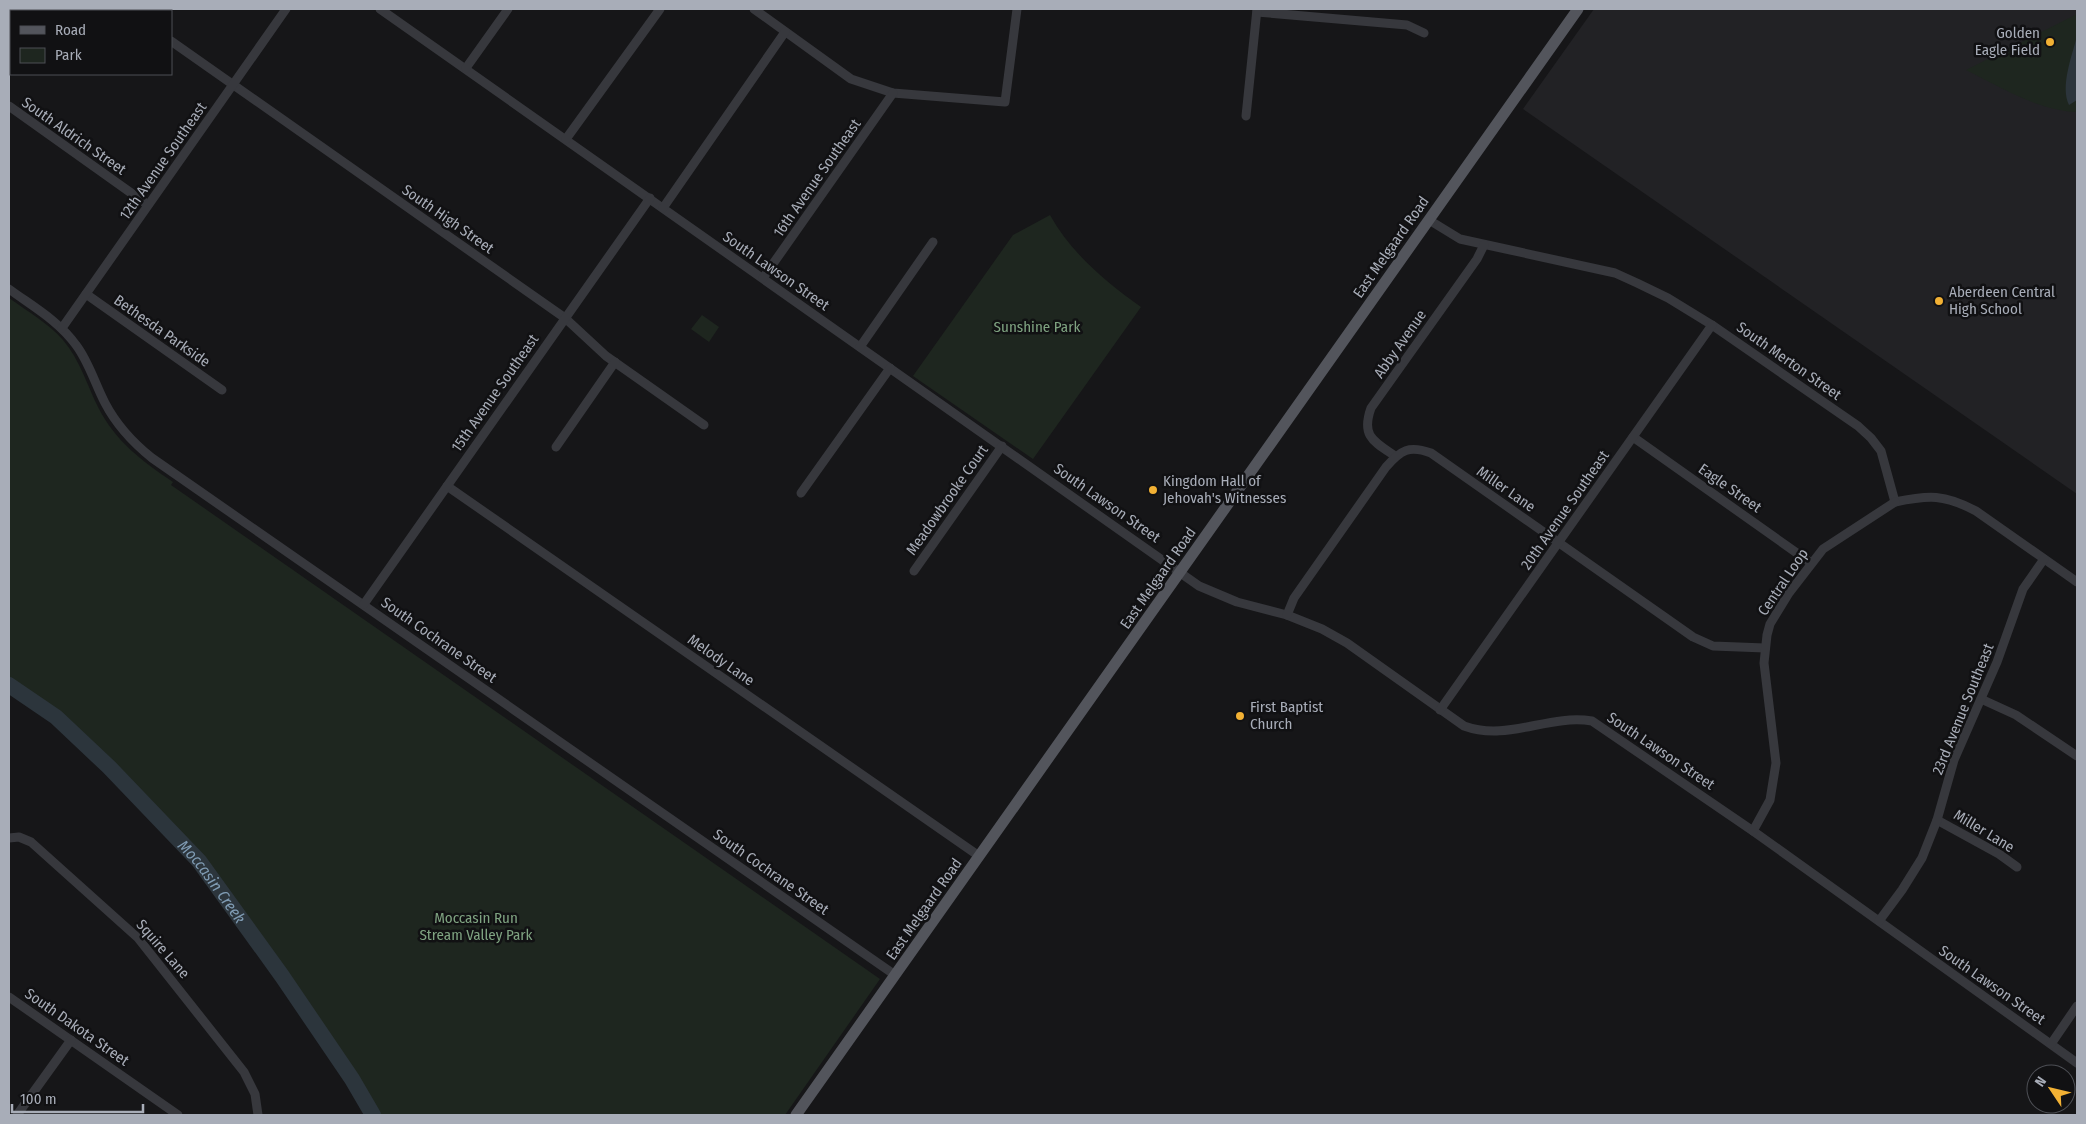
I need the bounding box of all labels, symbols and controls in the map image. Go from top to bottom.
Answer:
legend [10,10,172,75]
text: Road [55,21,86,39]
place label: Golden Eagle Field [1975,24,2040,59]
marker: Golden Eagle Field [2044,36,2056,48]
text: Park [55,46,82,64]
street label: South Aldrich Street [18,93,130,179]
street label: 12th Avenue Southeast [116,99,210,223]
street label: 16th Avenue Southeast [769,115,865,241]
street label: South High Street [399,181,497,257]
street label: East Melgaard Road [1349,193,1433,301]
street label: South Lawson Street [719,228,833,314]
place label: Aberdeen Central High School [1949,283,2055,318]
street label: Bethesda Parkside [110,291,214,371]
marker: Aberdeen Central High School [1933,295,1945,307]
street label: Abby Avenue [1370,306,1430,382]
park label: Sunshine Park [994,318,1080,336]
street label: South Merton Street [1733,318,1845,404]
street label: 15th Avenue Southeast [448,331,542,455]
street label: Meadowbrooke Court [902,441,992,559]
street label: 20th Avenue Southeast [1517,447,1613,573]
street label: South Lawson Street [1050,460,1164,546]
street label: Eagle Street [1695,460,1765,516]
street label: Miller Lane [1473,462,1539,516]
place label: Kingdom Hall of Jehovah's Witnesses [1163,472,1286,507]
marker: Kingdom Hall of Jehovah's Witnesses [1147,484,1159,496]
street label: East Melgaard Road [1116,524,1200,632]
street label: Central Loop [1754,545,1812,619]
street label: South Cochrane Street [378,593,500,687]
street label: Melody Lane [684,630,758,690]
street label: 23rd Avenue Southeast [1928,641,1998,777]
place label: First Baptist Church [1250,698,1323,733]
street label: South Lawson Street [1604,708,1718,794]
marker: First Baptist Church [1234,710,1246,722]
street label: Miller Lane [1950,806,2018,856]
street label: South Cochrane Street [710,825,832,919]
water label: Moccasin Creek [174,836,250,927]
street label: East Melgaard Road [882,855,966,963]
park label: Moccasin Run Stream Valley Park [419,909,533,944]
street label: Squire Lane [133,916,193,982]
street label: South Lawson Street [1935,942,2049,1028]
street label: South Dakota Street [22,984,133,1070]
north arrow [2026,1064,2076,1114]
text: N [2031,1074,2050,1090]
scale bar [12,1082,144,1114]
text: 100 m [20,1090,57,1108]

